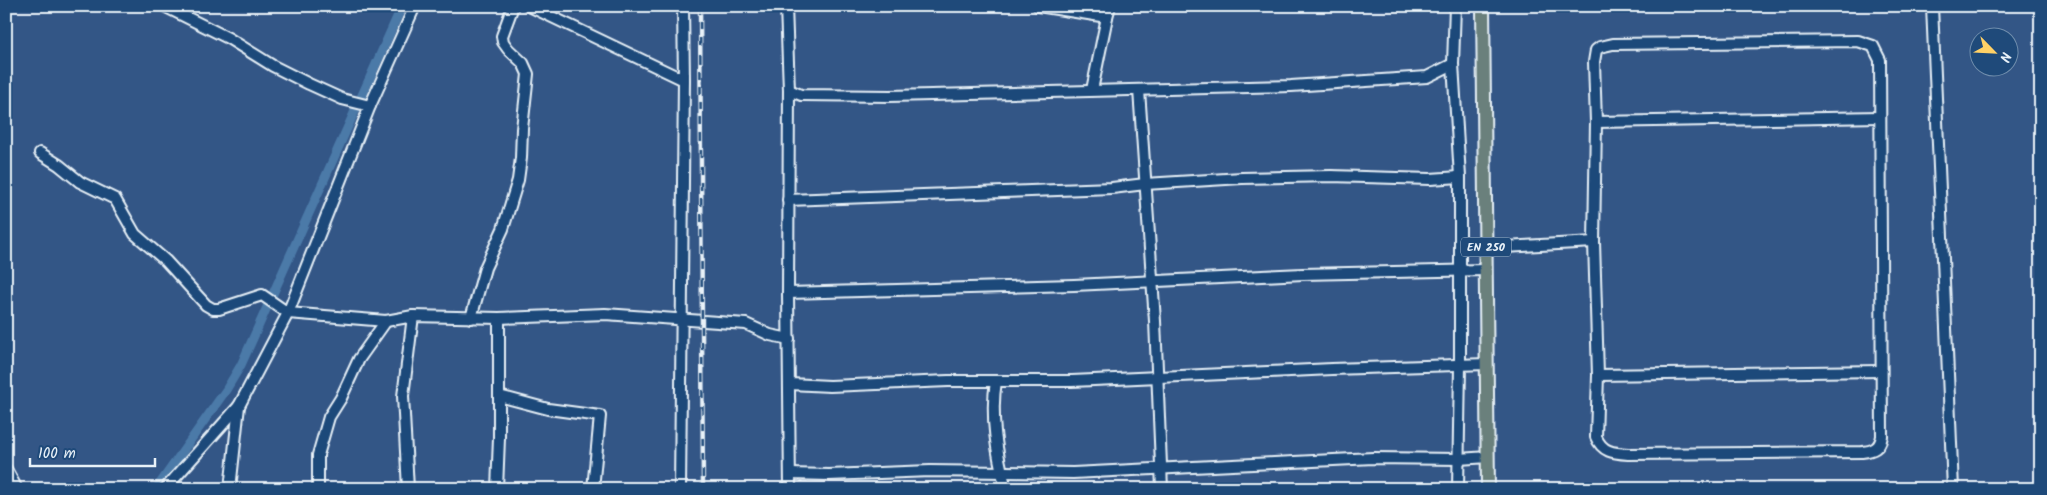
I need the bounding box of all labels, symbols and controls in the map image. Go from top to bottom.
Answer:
north arrow [1970,28,2020,78]
text: N [1993,48,2017,66]
road number: EN 250 [1461,238,1511,256]
scale bar [30,435,155,467]
text: 100 m [38,442,76,466]

